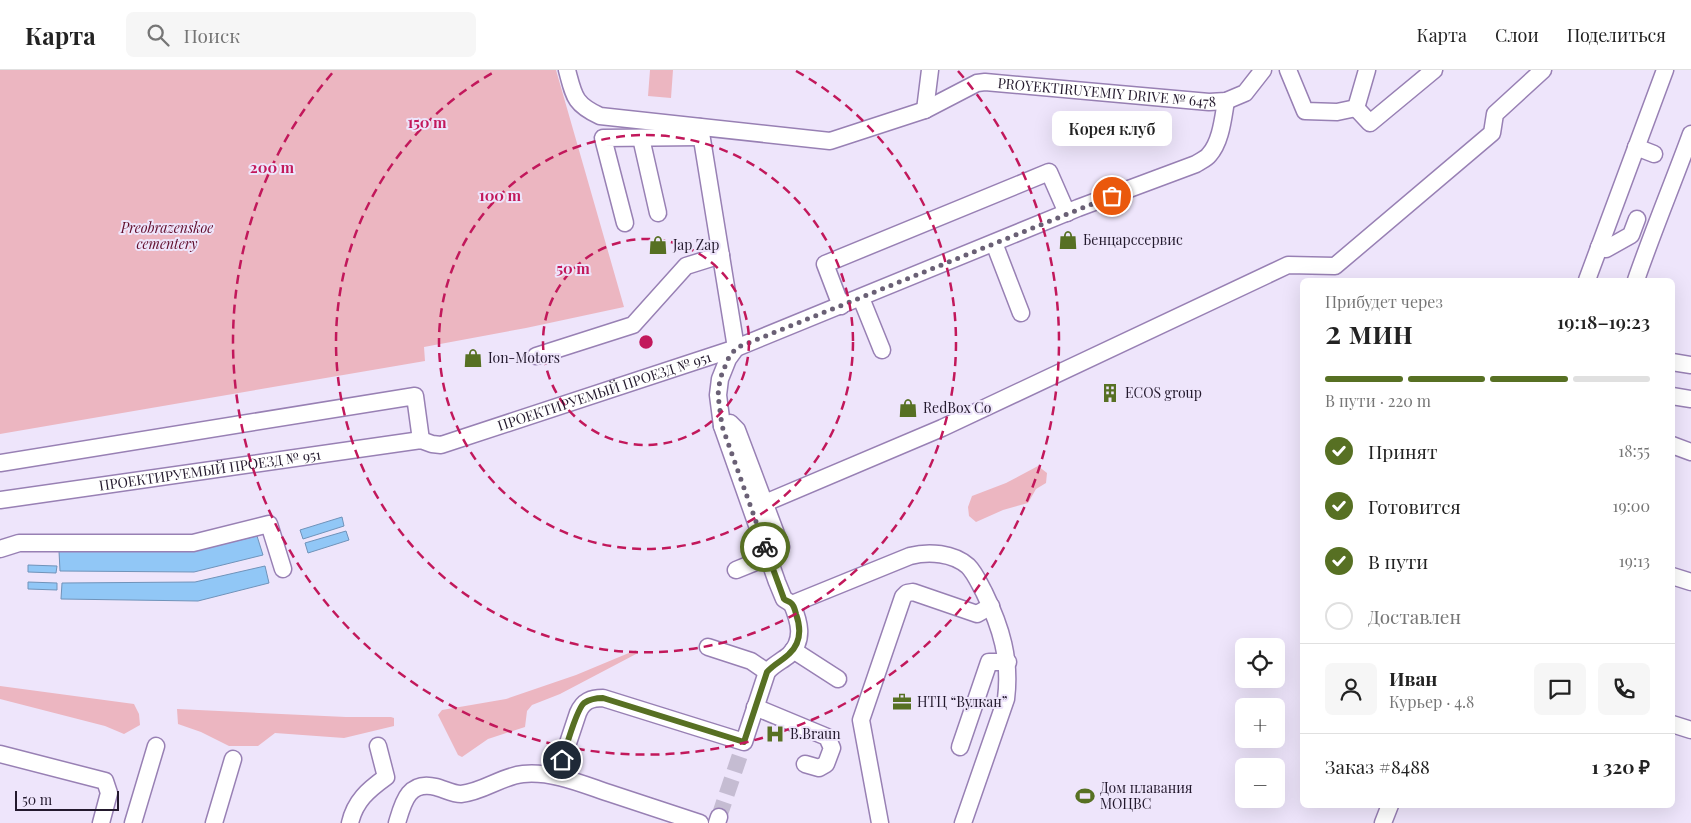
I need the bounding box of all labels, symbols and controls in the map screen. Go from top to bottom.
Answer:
search box [126,12,476,57]
text: Карта [25,19,96,51]
icon: search [144,21,172,49]
text: Поиск [184,22,240,48]
text: Карта [1416,23,1467,47]
text: Слои [1495,23,1539,47]
text: Поделиться [1567,23,1666,47]
street label: PROYEKTIRUYEMIY DRIVE № 6478 [997,73,1216,111]
callout: Корея клуб [1052,111,1172,146]
text: 150 m [407,112,447,132]
text: Корея клуб [1069,118,1155,139]
text: 200 m [250,157,295,177]
pin [1091,175,1133,217]
icon: bag [1098,182,1126,210]
text: 100 m [479,185,522,205]
park label: Preobrazenskoe cementery [120,218,213,253]
shop icon: Бенцарссервис [1057,229,1079,251]
place label: Бенцарссервис [1083,230,1183,249]
shop icon: Jap Zap [647,234,669,256]
place label: Jap Zap [672,235,719,254]
text: 50 m [556,258,590,278]
text: Прибудет через [1325,291,1443,312]
text: 19:18–19:23 [1557,308,1650,334]
text: 2 мин [1325,309,1413,352]
centre of rings [637,333,655,351]
shop icon: Ion-Motors [462,347,484,369]
street label: ПРОЕКТИРУЕМЫЙ ПРОЕЗД № 951 [495,347,714,435]
place label: Ion-Motors [488,348,560,367]
building icon: ECOS group [1099,382,1121,404]
place label: ECOS group [1125,383,1202,402]
text: В пути · 220 m [1325,390,1431,411]
shop icon: RedBox Co [897,397,919,419]
place label: RedBox Co [923,398,992,417]
icon: check [1325,437,1353,465]
text: Принят [1368,438,1437,464]
text: 18:55 [1618,440,1650,461]
street label: ПРОЕКТИРУЕМЫЙ ПРОЕЗД № 951 [98,444,322,495]
icon: check [1325,492,1353,520]
text: Готовится [1368,493,1461,519]
text: 19:00 [1612,495,1650,516]
courier [740,522,790,572]
icon: bike [751,533,779,561]
icon: check [1325,547,1353,575]
text: В пути [1368,548,1428,574]
text: 19:13 [1619,550,1650,571]
text: Доставлен [1368,603,1461,629]
map controls [1235,638,1285,808]
button: locate [1235,638,1285,688]
button: person [1325,663,1377,715]
button: chat [1534,663,1586,715]
button: phone [1598,663,1650,715]
text: Иван [1389,665,1437,691]
office icon: НТЦ “Вулкан” [891,691,913,713]
text: Курьер · 4.8 [1389,691,1474,712]
place label: НТЦ “Вулкан” [917,692,1008,711]
button: + [1235,698,1285,748]
hospital icon: B.Braun [764,723,786,745]
place label: B.Braun [790,724,841,743]
pin [541,739,583,781]
icon: home [548,746,576,774]
text: Заказ #8488 [1325,753,1430,779]
text: 1 320 ₽ [1591,753,1650,779]
button: − [1235,758,1285,808]
place label: Дом плавания МОЦВС [1100,778,1193,813]
sports icon: Дом плавания МОЦВС [1074,785,1096,807]
scale bar [15,788,119,811]
text: 50 m [22,790,52,809]

